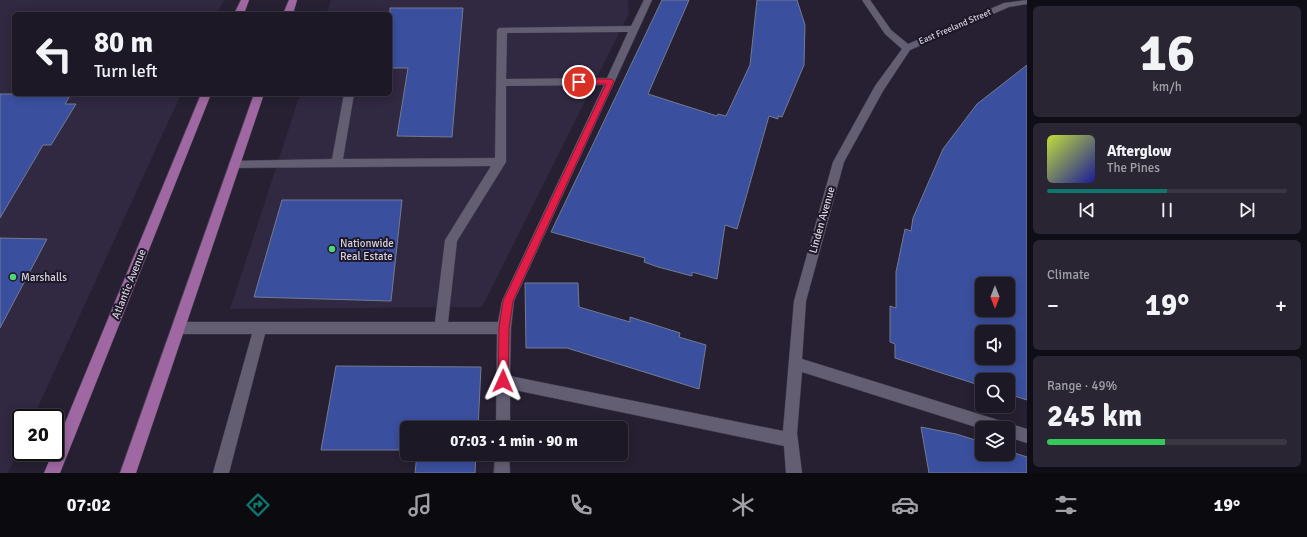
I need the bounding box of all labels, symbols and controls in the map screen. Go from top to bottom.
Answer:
street label: East Freeland Street [917,7,993,47]
text: 16 [1139,21,1195,85]
text: 80 m [94,26,153,60]
icon: left [28,28,80,80]
text: Turn left [94,60,157,82]
pin [562,65,596,99]
icon: arrive [568,71,590,93]
text: km/h [1152,79,1182,95]
text: Afterglow [1107,142,1171,160]
text: The Pines [1107,160,1160,176]
street label: Linden Avenue [806,185,838,255]
icon: previous [1076,199,1098,221]
icon: pause [1156,199,1178,221]
icon: next [1236,199,1258,221]
place label: Nationwide Real Estate [340,237,394,263]
marker: Nationwide Real Estate [327,244,337,254]
street label: Atlantic Avenue [109,247,149,321]
text: Climate [1047,267,1090,283]
place label: Marshalls [21,271,67,284]
marker: Marshalls [8,272,18,282]
north arrow [975,277,1015,317]
map controls [975,277,1015,461]
text: 19° [1145,287,1189,324]
text: − [1047,292,1059,319]
text: + [1275,292,1287,319]
button: sound [975,325,1015,365]
position arrow [482,360,524,402]
button: search [975,373,1015,413]
text: Range · 49% [1047,378,1117,394]
text: 245 km [1047,398,1142,435]
speed limit sign: 20 [12,409,64,461]
button: layers [975,421,1015,461]
text: 07:03 · 1 min · 90 m [450,432,578,450]
icon: directions [244,491,272,519]
icon: music [406,491,434,519]
icon: phone [567,491,595,519]
icon: climate [729,491,757,519]
icon: car [891,491,919,519]
icon: filters [1052,491,1080,519]
text: 07:02 [67,494,111,516]
text: 19° [1214,494,1240,516]

